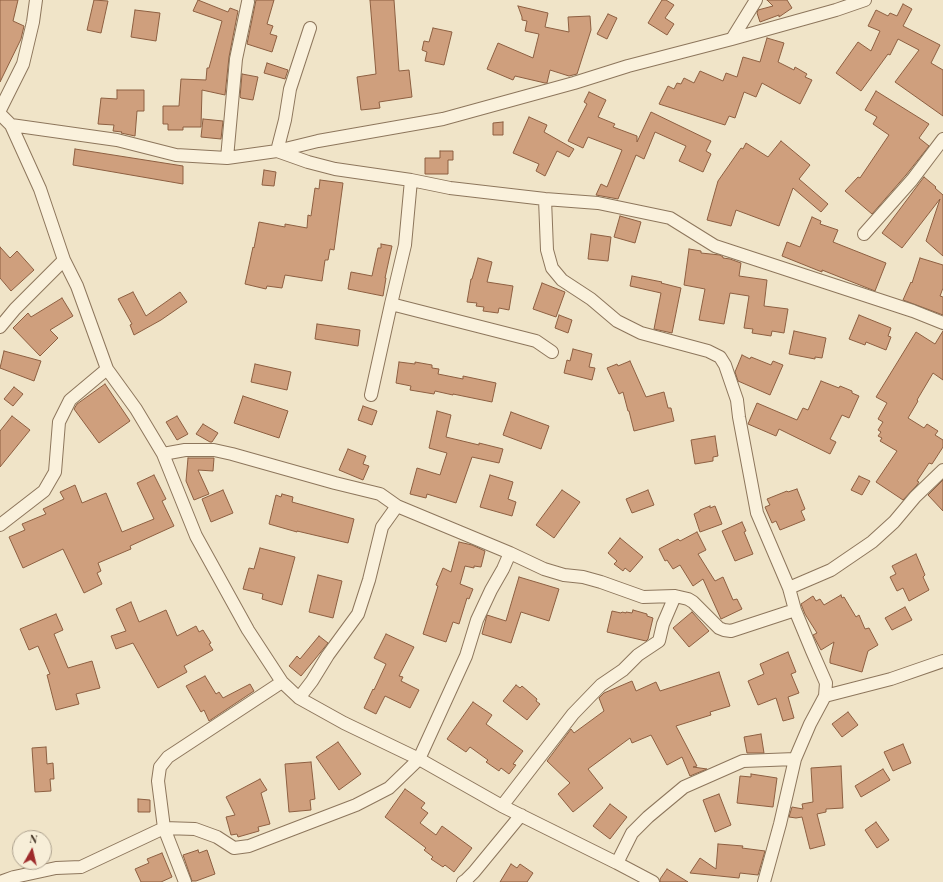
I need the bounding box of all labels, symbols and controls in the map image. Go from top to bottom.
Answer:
north arrow [12,830,52,870]
text: N [29,831,39,847]

